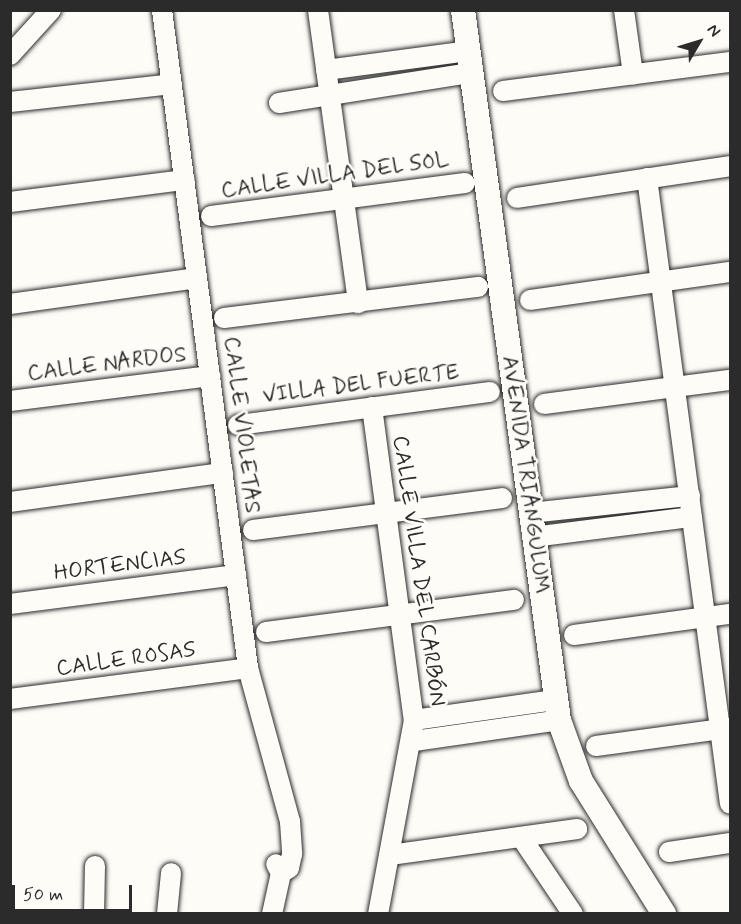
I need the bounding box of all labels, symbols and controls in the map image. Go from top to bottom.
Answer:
north arrow [669,12,729,72]
text: N [702,20,725,41]
street label: CALLE VILLA DEL SOL [219,147,451,205]
street label: CALLE VIOLETAS [217,335,265,515]
street label: CALLE NARDOS [26,342,188,388]
street label: AVENIDA TRIANGULUM [495,355,555,595]
street label: VILLA DEL FUERTE [262,360,460,410]
street label: CALLE VILLA DEL CARBÓN [386,432,450,710]
street label: HORTENCIAS [53,545,187,587]
street label: CALLE ROSAS [54,637,198,683]
scale bar [15,873,135,911]
text: 50 m [23,883,63,907]

